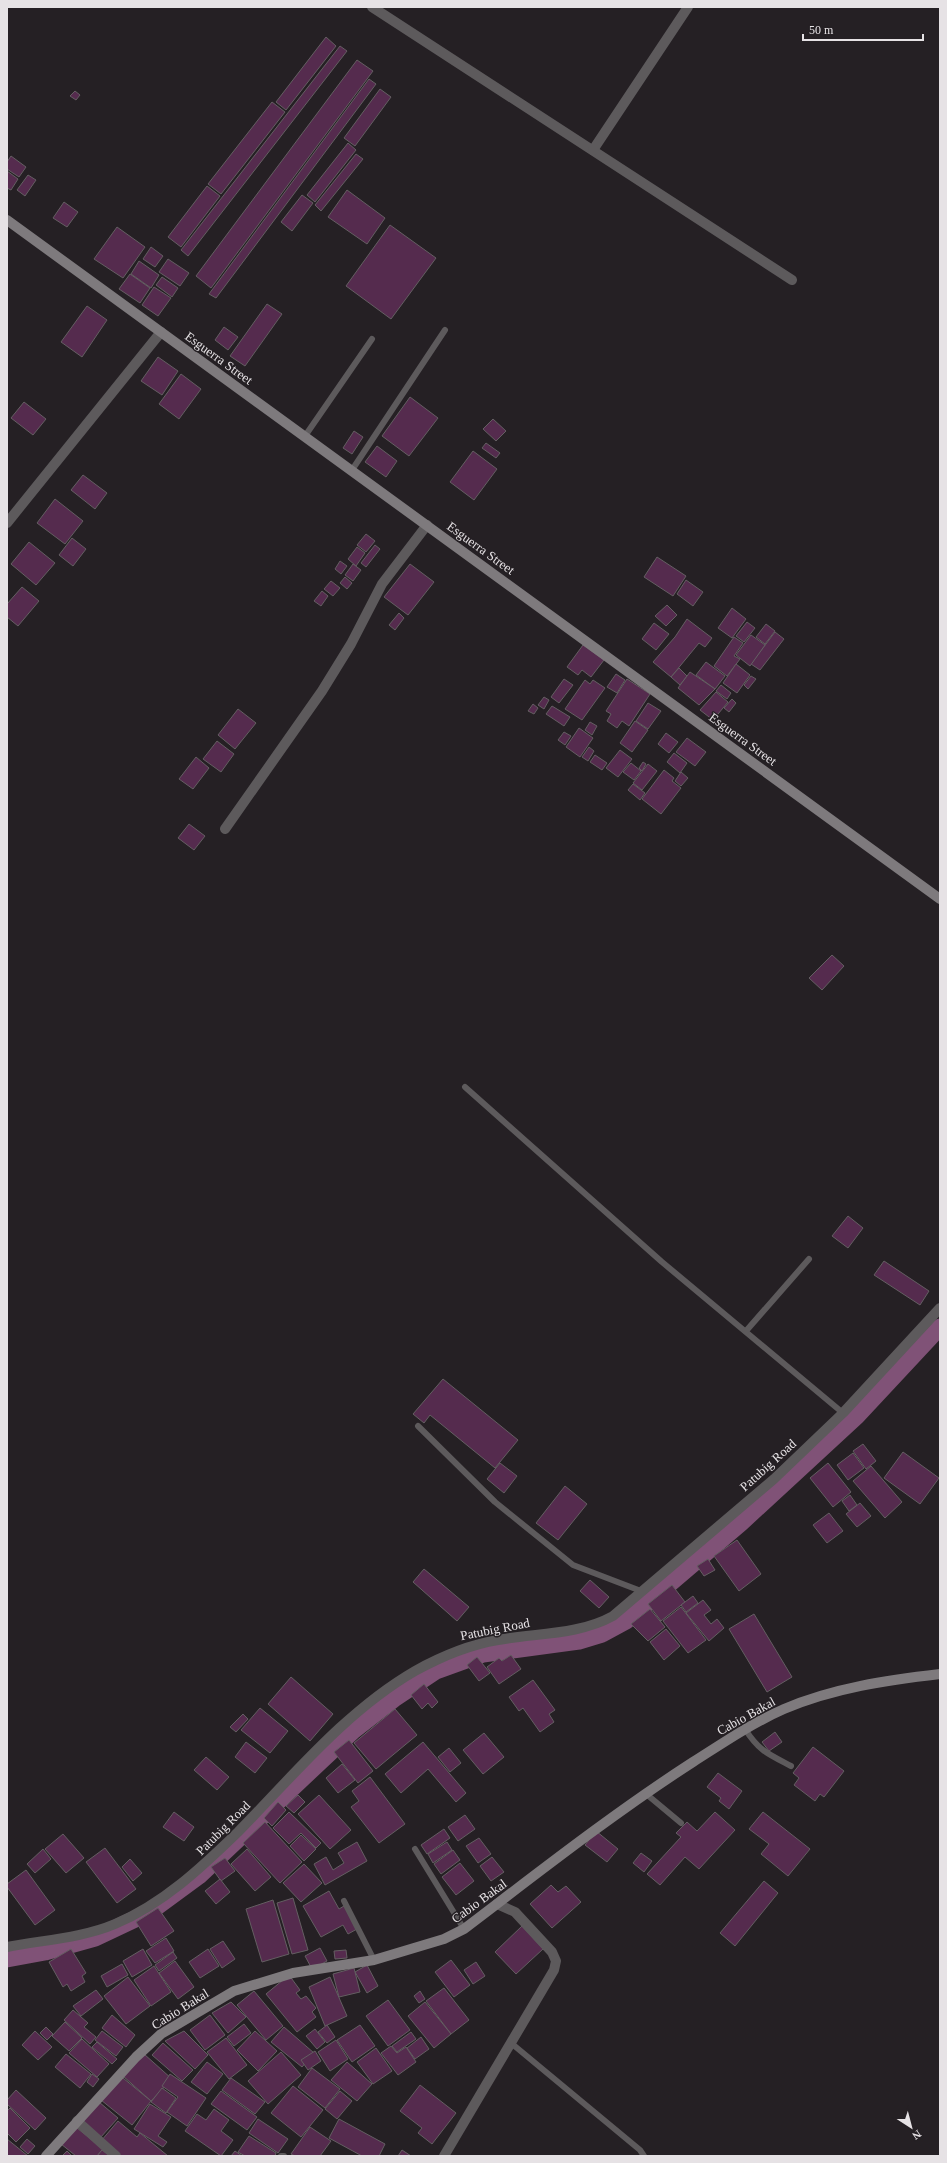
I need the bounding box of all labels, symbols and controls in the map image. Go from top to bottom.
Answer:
scale bar [803,16,923,42]
text: 50 m [809,23,834,37]
street label: Esguerra Street [182,328,256,388]
street label: Esguerra Street [444,518,518,578]
street label: Esguerra Street [706,709,780,769]
street label: Patubig Road [737,1436,800,1494]
street label: Patubig Road [459,1615,531,1643]
street label: Cabio Bakal [714,1694,778,1738]
street label: Patubig Road [193,1797,254,1858]
street label: Cabio Bakal [448,1876,510,1926]
street label: Cabio Bakal [149,1985,212,2032]
north arrow [891,2107,931,2147]
text: N [910,2128,924,2142]

